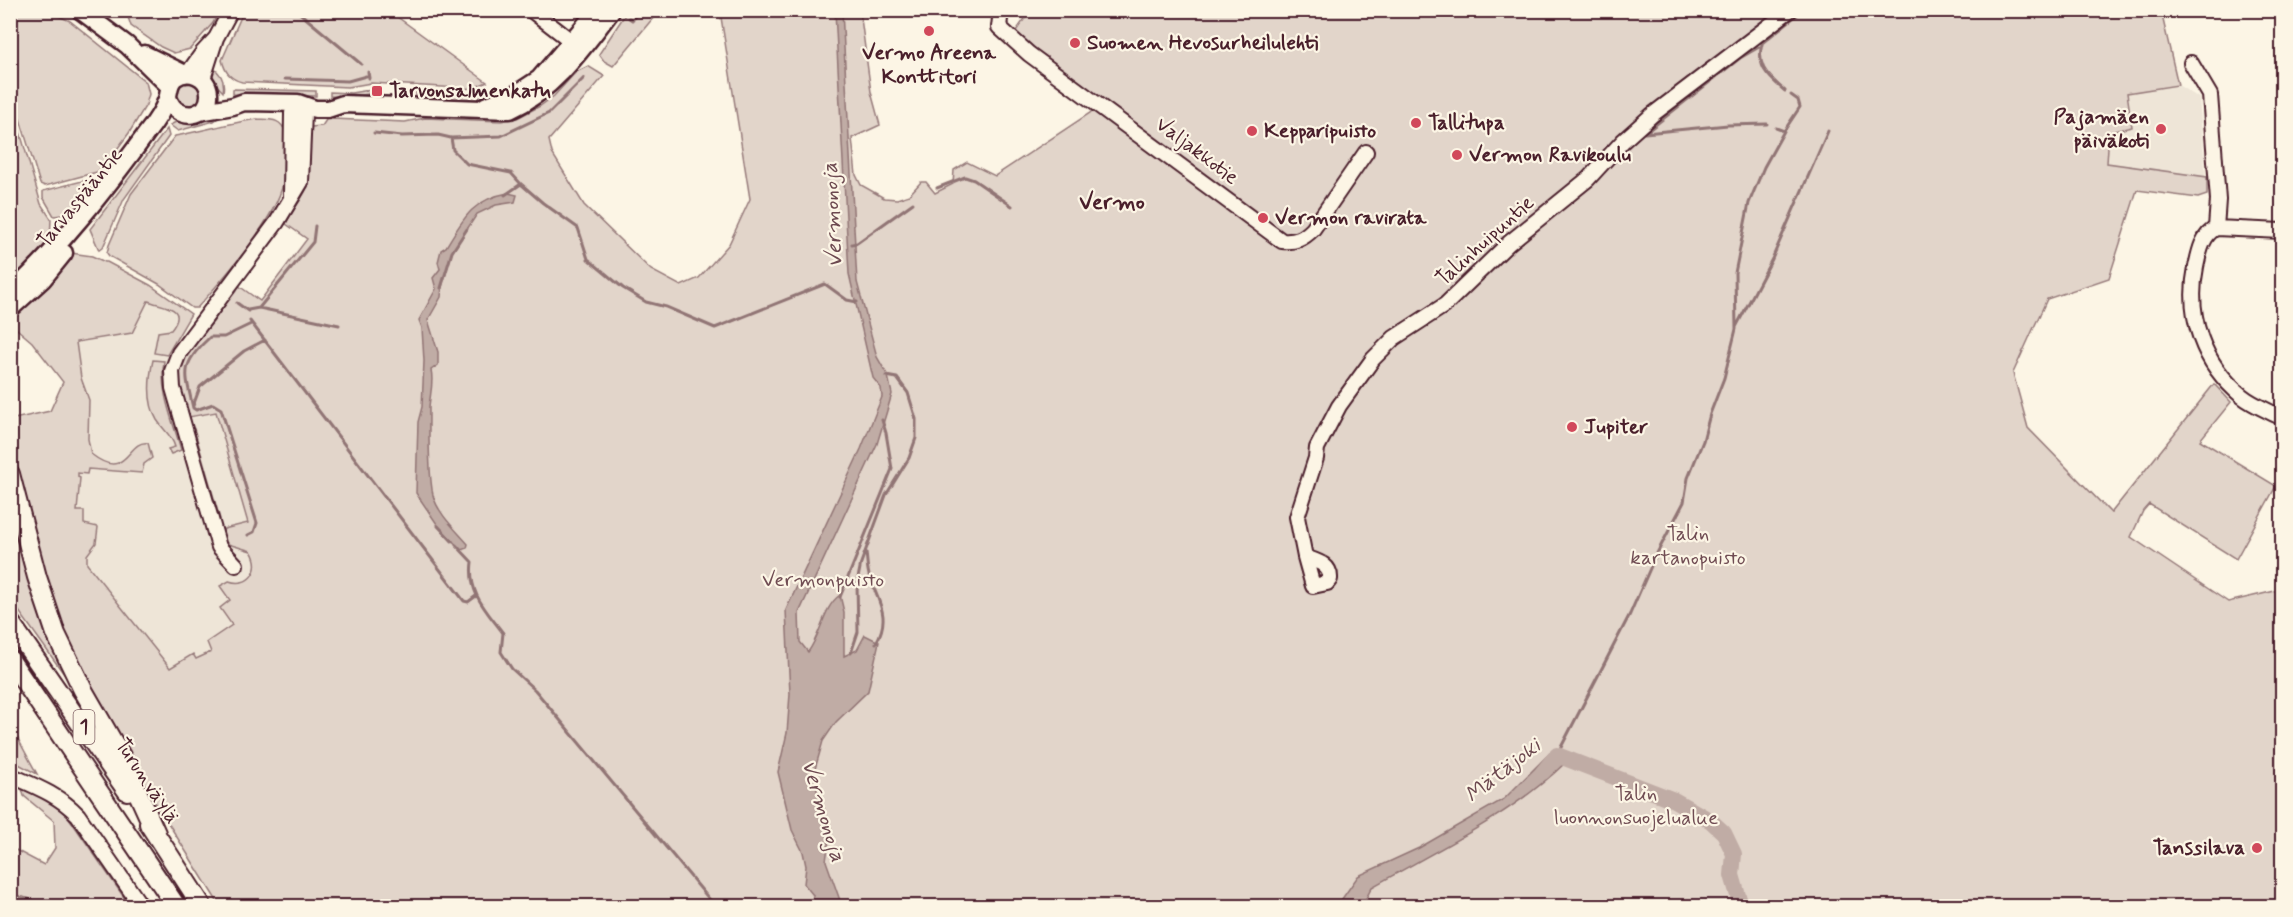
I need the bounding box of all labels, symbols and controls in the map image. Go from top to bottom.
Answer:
marker: Vermo Areena Konttitori [922,24,936,38]
place label: Suomen Hevosurheilulehti [1087,29,1319,57]
marker: Suomen Hevosurheilulehti [1068,36,1082,50]
place label: Vermo Areena Konttitori [862,39,997,91]
place label: Tarvonsalmenkatu [389,77,551,105]
marker: Tarvonsalmenkatu [370,84,384,98]
place label: Pajamäen päiväkoti [2053,103,2149,155]
place label: Tallitupa [1428,109,1505,137]
street label: Valjakkotie [1150,111,1244,191]
marker: Tallitupa [1409,116,1423,130]
place label: Kepparipuisto [1264,117,1376,145]
marker: Pajamäen päiväkoti [2154,122,2168,136]
marker: Kepparipuisto [1245,124,1259,138]
place label: Vermon Ravikoulu [1469,141,1632,169]
street label: Tarvaspääntie [31,142,129,254]
marker: Vermon Ravikoulu [1450,148,1464,162]
water label: Vermonoja [816,162,850,268]
district label: Vermo [1079,189,1145,217]
street label: Talinhuipuntie [1430,189,1540,293]
place label: Vermon ravirata [1275,204,1428,232]
marker: Vermon ravirata [1256,211,1270,225]
place label: Jupiter [1584,413,1648,441]
marker: Jupiter [1565,420,1579,434]
park label: Talin kartanopuisto [1630,520,1746,572]
park label: Vermonpuisto [762,566,884,594]
road number: 1 [74,710,94,744]
water label: Mätäjoki [1459,731,1548,809]
street label: Turunväylä [108,733,186,829]
water label: Vermonoja [794,757,852,865]
park label: Talin luonnonsuojelualue [1554,780,1718,832]
place label: Tanssilava [2153,834,2245,862]
marker: Tanssilava [2250,841,2264,855]

